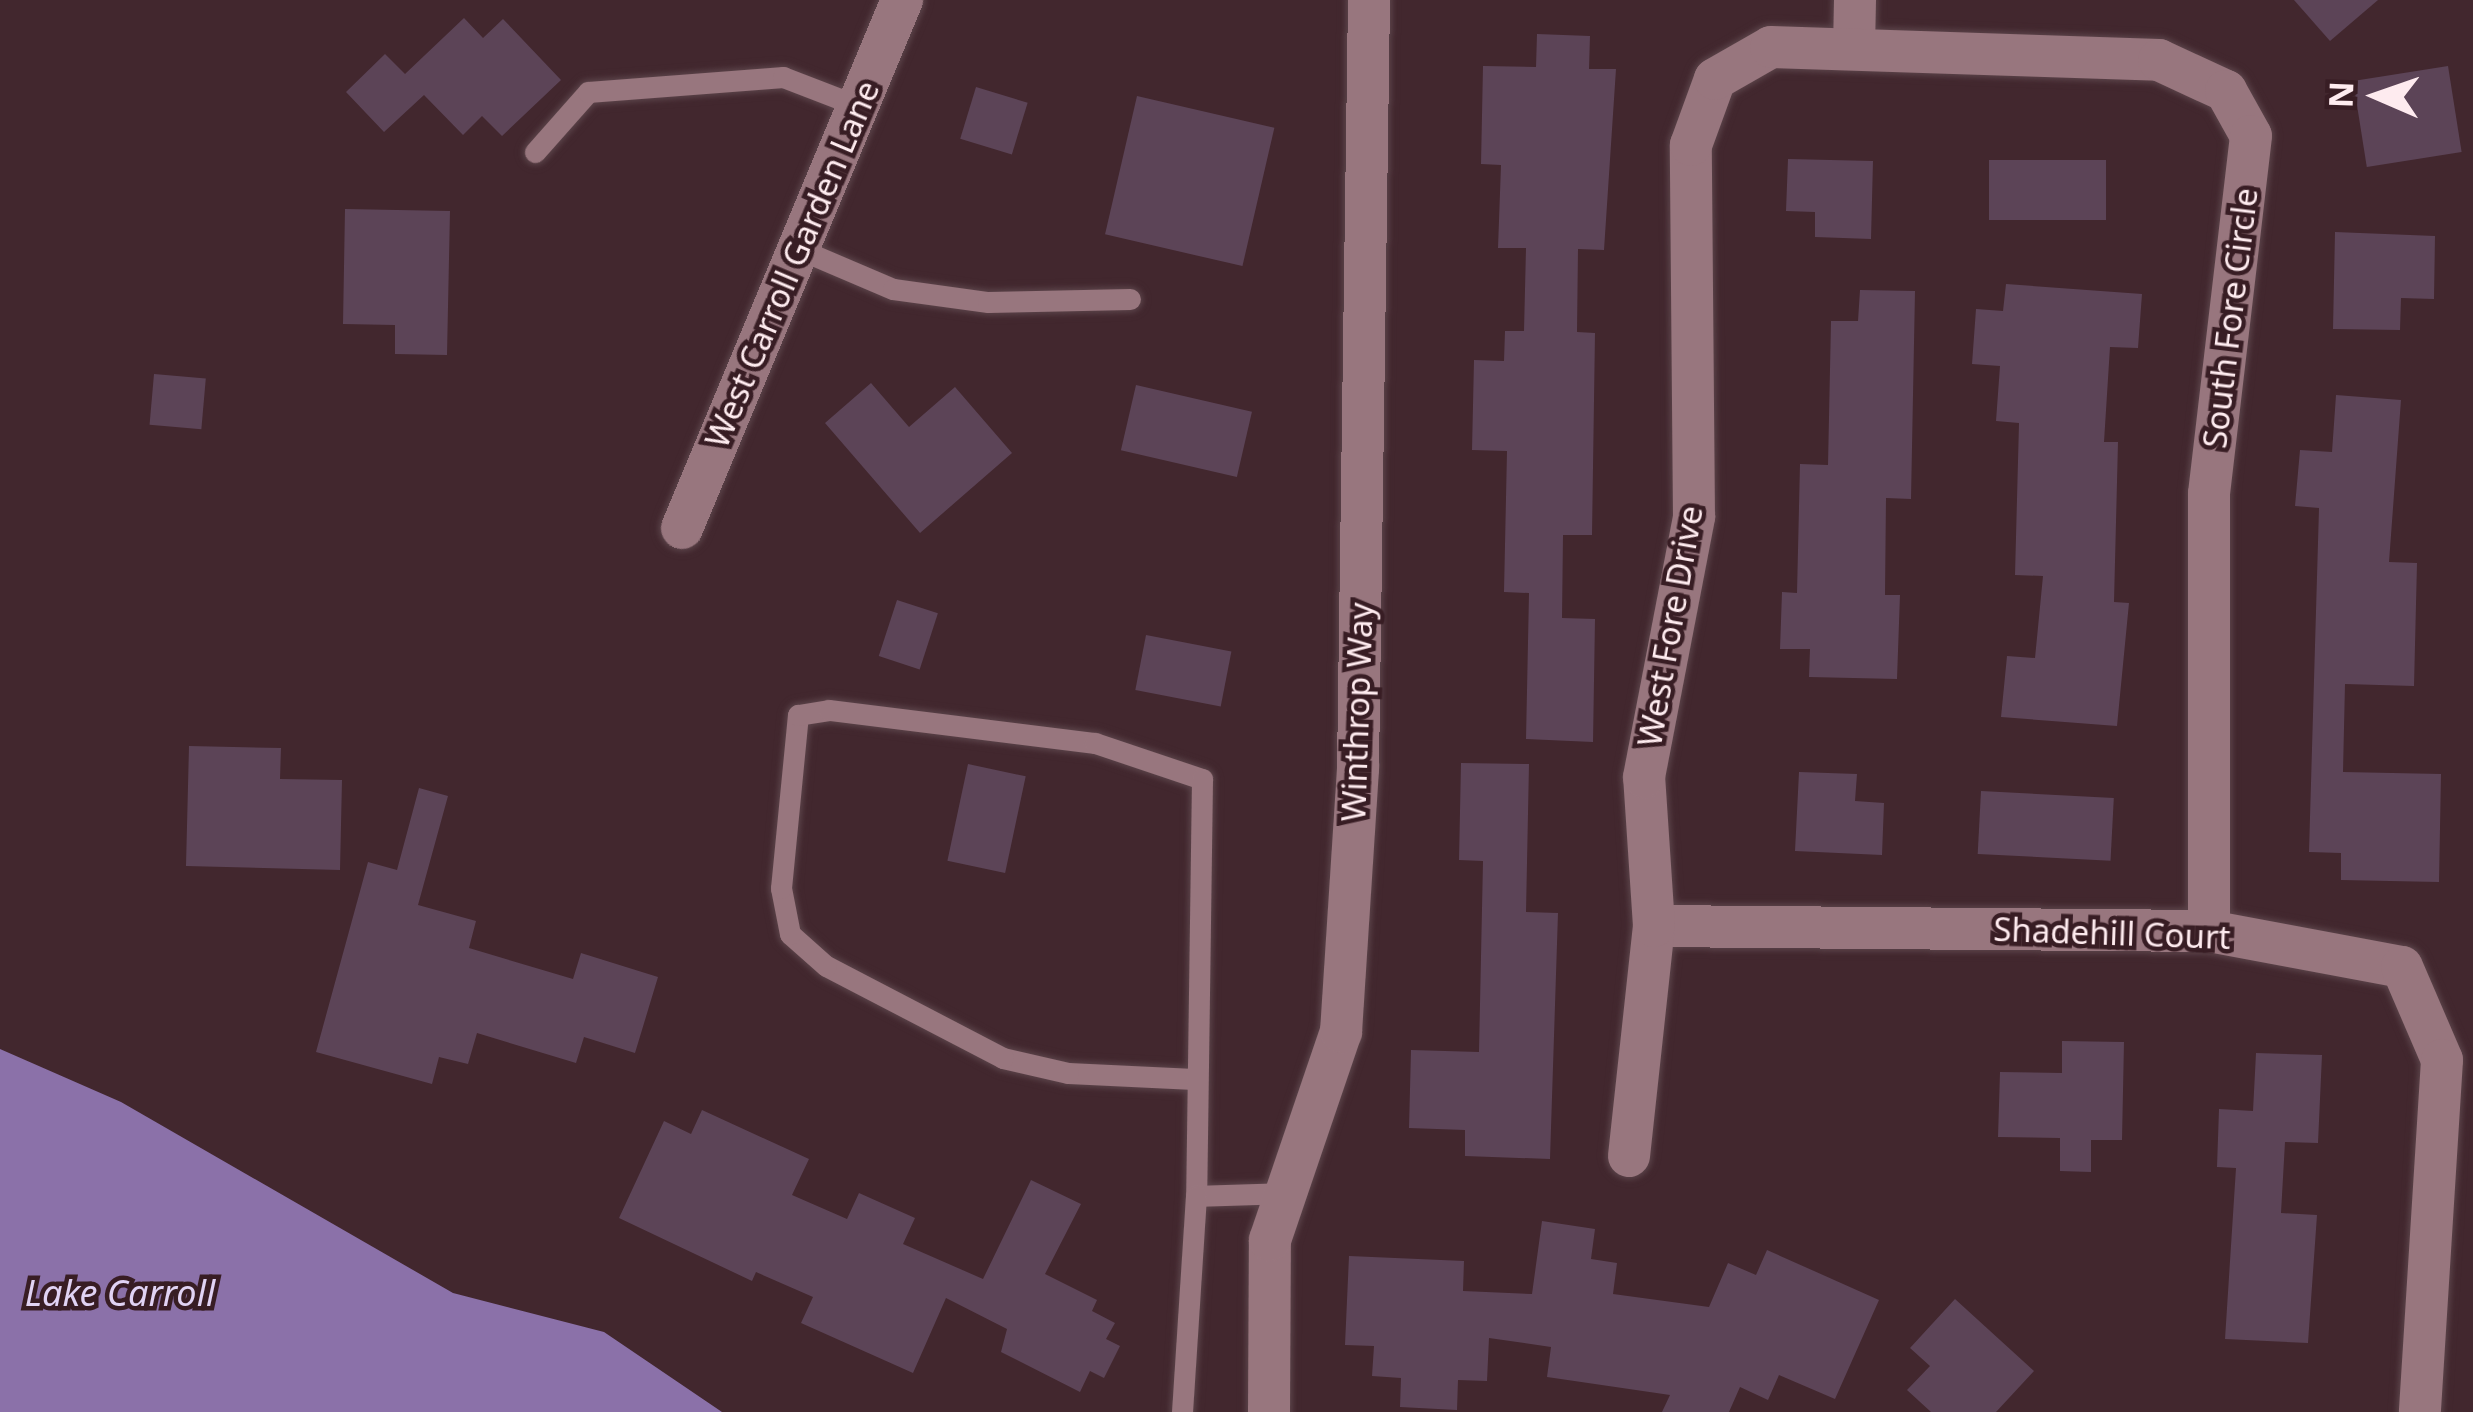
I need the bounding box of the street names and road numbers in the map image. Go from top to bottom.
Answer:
street label: West Carroll Garden Lane [697,75,887,453]
street label: South Fore Circle [2194,186,2266,450]
street label: West Fore Drive [1629,503,1711,749]
street label: Winthrop Way [1333,602,1381,822]
street label: Shadehill Court [1993,909,2231,957]

